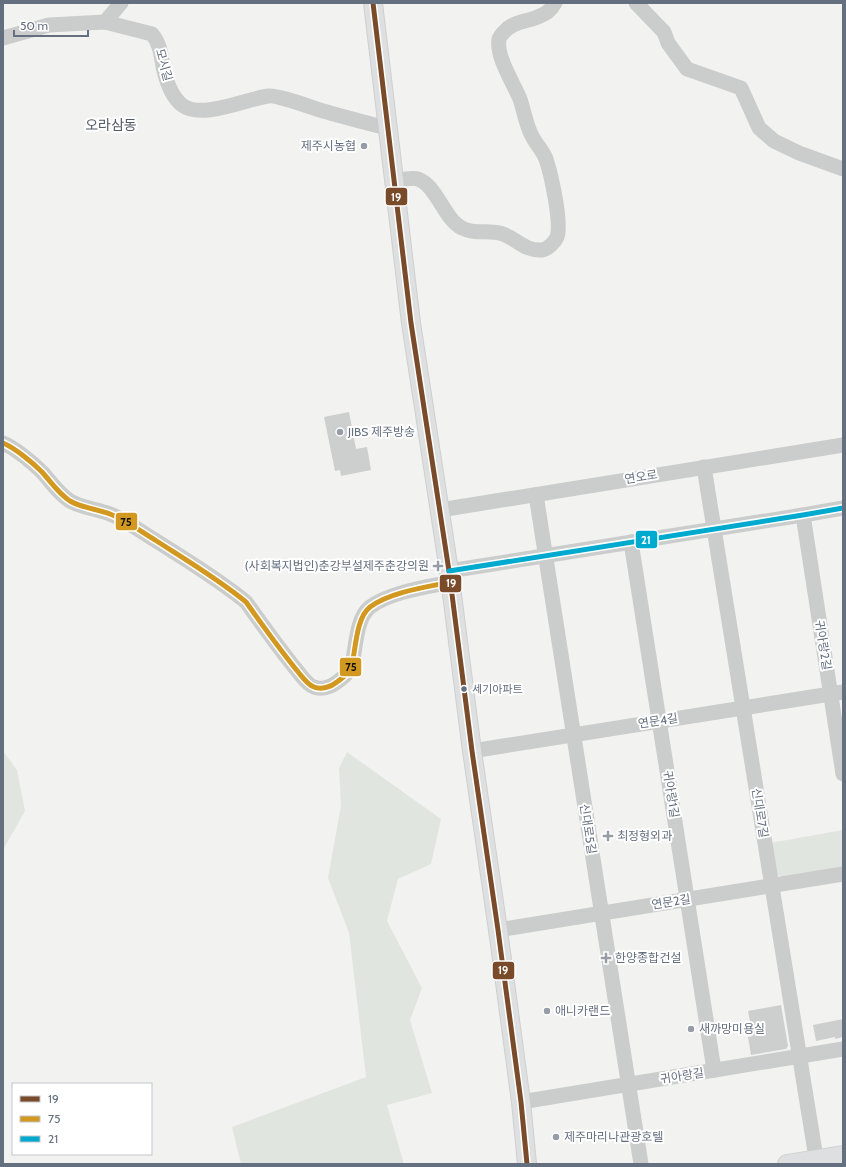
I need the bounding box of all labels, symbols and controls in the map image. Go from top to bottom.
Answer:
scale bar [14,12,88,38]
text: 50 m [20,18,48,33]
street label: 모시길 [153,47,176,83]
district label: 오라삼동 [85,116,137,134]
place label: 제주시농협 [301,138,356,153]
marker: 제주시농협 [359,141,369,151]
line badge: 19 [385,187,408,206]
text: 19 [391,190,401,204]
place label: JIBS 제주방송 [347,424,415,439]
marker: JIBS 제주방송 [335,427,345,437]
street label: 연오로 [623,467,658,487]
line badge: 75 [115,512,138,531]
text: 75 [120,515,132,529]
line badge: 21 [635,530,658,549]
text: 21 [641,533,651,547]
place label: (사회복지법인)춘강부설제주춘강의원 [245,558,429,573]
marker: (사회복지법인)춘강부설제주춘강의원 [432,560,444,572]
line badge: 19 [439,574,462,593]
text: 19 [446,576,456,590]
street label: 귀아랑2길 [812,619,835,671]
line badge: 75 [339,657,362,677]
text: 75 [345,660,357,674]
place label: 세기아파트 [472,682,523,696]
marker: 세기아파트 [459,684,469,694]
street label: 연문4길 [637,710,679,731]
street label: 귀아랑1길 [660,769,683,819]
street label: 신대로7길 [749,787,772,839]
street label: 신대로5길 [577,803,600,855]
place label: 최정형외과 [617,828,672,843]
marker: 최정형외과 [602,830,614,842]
street label: 연문2길 [650,891,692,912]
place label: 한양종합건설 [615,950,681,965]
marker: 한양종합건설 [600,952,612,964]
line badge: 19 [492,961,515,980]
text: 19 [498,963,508,977]
place label: 애니카랜드 [555,1003,610,1018]
marker: 애니카랜드 [542,1006,552,1016]
place label: 새까망미용실 [699,1021,765,1036]
marker: 새까망미용실 [686,1024,696,1034]
street label: 귀아랑길 [659,1065,705,1086]
legend [12,1083,152,1155]
text: 19 [48,1091,59,1106]
text: 75 [48,1111,61,1126]
place label: 제주마리나관광호텔 [564,1129,663,1144]
text: 21 [48,1131,58,1146]
marker: 제주마리나관광호텔 [551,1132,561,1142]

